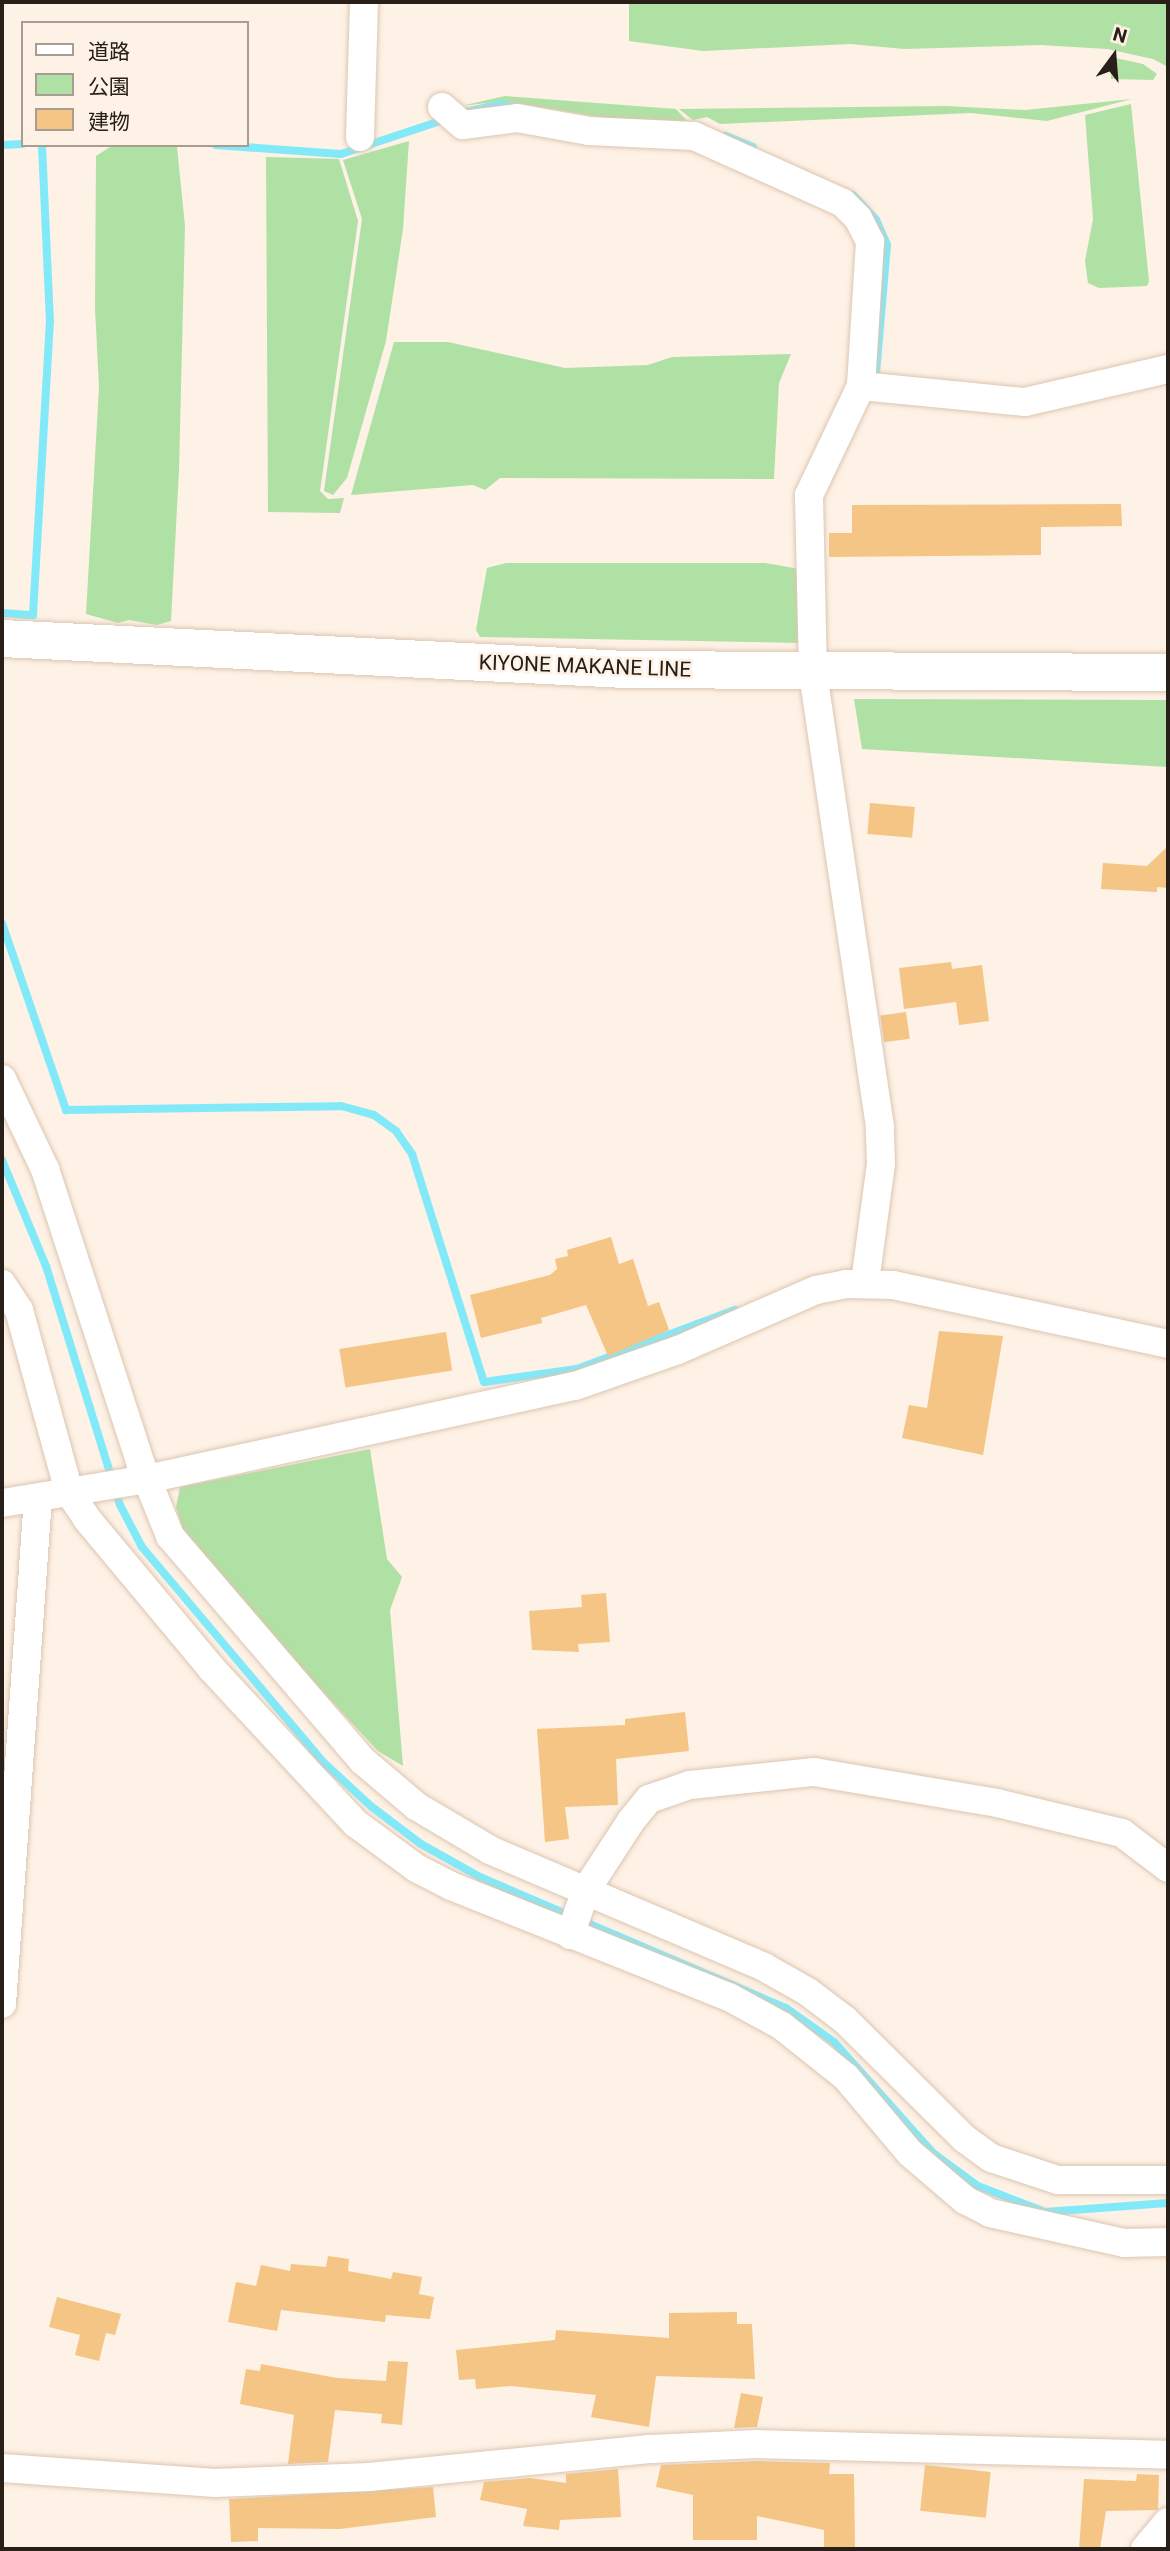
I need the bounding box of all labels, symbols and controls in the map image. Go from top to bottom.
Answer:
legend [21,21,248,147]
north arrow [1079,21,1149,91]
text: N [1110,22,1130,48]
text: 道路 [88,40,130,64]
text: 公園 [88,75,130,99]
text: 建物 [88,110,130,134]
street label: KIYONE MAKANE LINE [478,650,692,682]

